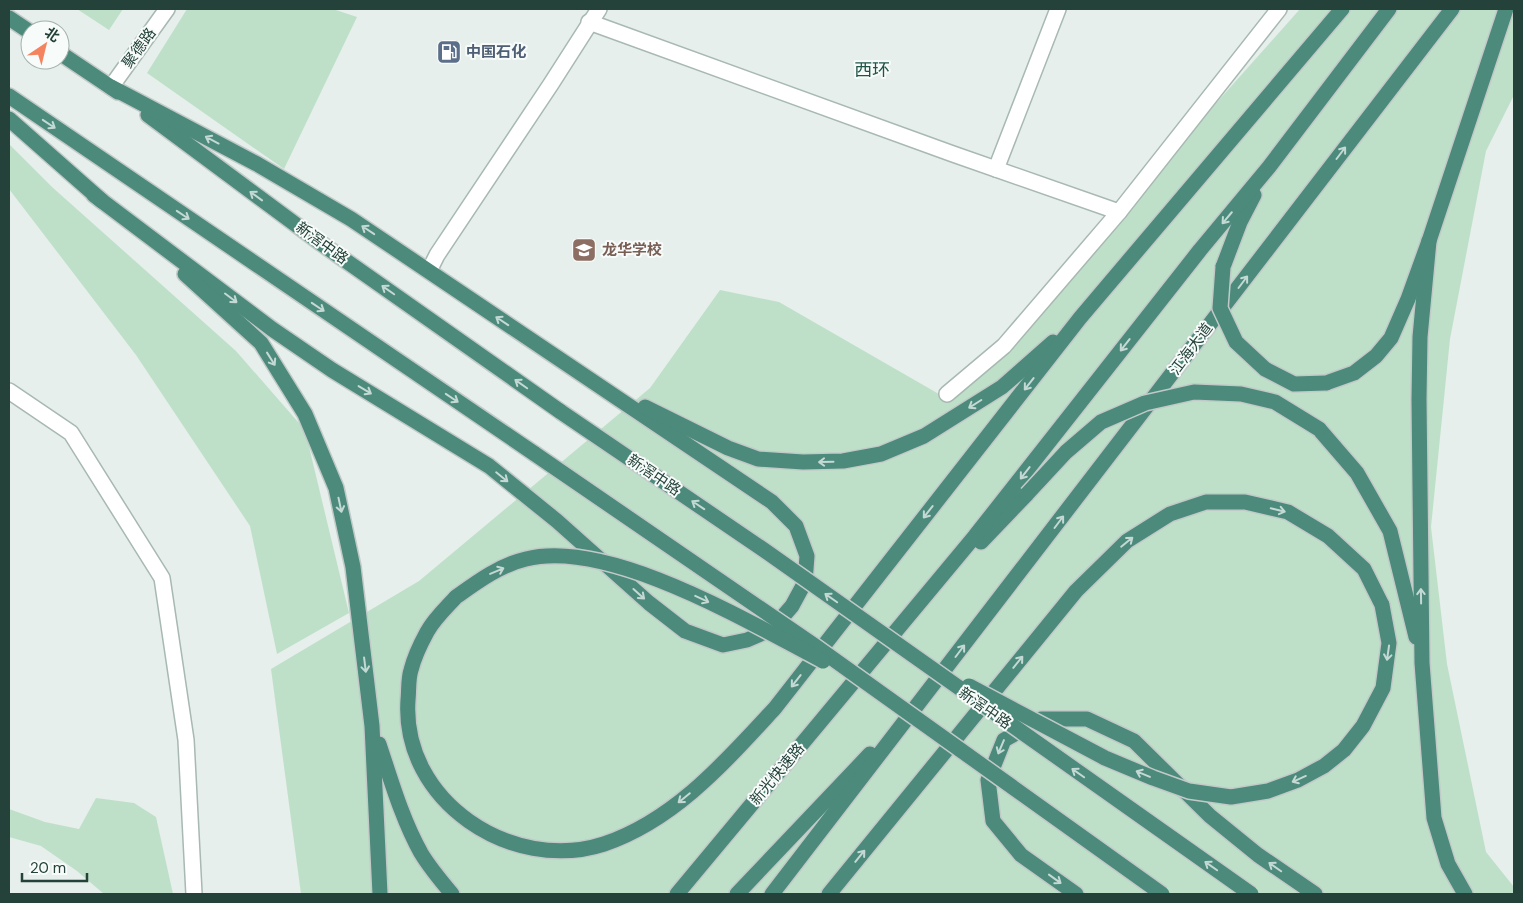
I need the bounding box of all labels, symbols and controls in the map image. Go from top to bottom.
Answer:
north arrow [20,20,70,70]
text: 北 [42,23,63,46]
street label: 聚德路 [118,24,160,72]
fuel station icon: 中国石化 [436,39,462,65]
place label: 中国石化 [466,42,526,62]
district label: 西环 [854,58,890,82]
one-way arrow [42,119,56,129]
one-way arrow [205,135,220,144]
one-way arrow [1336,147,1347,160]
one-way arrow [249,191,263,201]
one-way arrow [176,210,190,220]
one-way arrow [1221,211,1232,224]
street label: 新滘中路 [292,217,352,269]
one-way arrow [361,225,375,235]
school or university icon: 龙华学校 [571,237,597,263]
place label: 龙华学校 [602,240,662,260]
one-way arrow [1237,276,1248,289]
one-way arrow [381,285,395,295]
one-way arrow [224,292,237,303]
one-way arrow [310,302,324,312]
one-way arrow [496,316,510,326]
street label: 江海大道 [1165,319,1217,379]
one-way arrow [1120,338,1131,351]
one-way arrow [266,351,276,365]
one-way arrow [1023,377,1034,390]
one-way arrow [514,379,528,389]
one-way arrow [357,386,371,396]
one-way arrow [445,393,459,403]
one-way arrow [968,399,982,409]
street label: 新滘中路 [624,450,684,500]
one-way arrow [818,457,834,467]
one-way arrow [1020,466,1030,480]
one-way arrow [495,471,508,482]
one-way arrow [335,496,345,512]
one-way arrow [691,500,705,510]
one-way arrow [923,505,934,518]
one-way arrow [1269,506,1285,515]
one-way arrow [1053,516,1064,529]
one-way arrow [1120,537,1133,548]
one-way arrow [489,565,504,575]
one-way arrow [632,588,645,600]
one-way arrow [1416,589,1426,605]
one-way arrow [824,593,838,603]
one-way arrow [694,595,709,605]
one-way arrow [955,644,965,658]
one-way arrow [1383,645,1393,661]
one-way arrow [1012,656,1023,669]
one-way arrow [360,657,370,673]
one-way arrow [790,675,801,688]
street label: 新滘中路 [955,683,1015,733]
street label: 新光快速路 [745,739,809,809]
one-way arrow [995,739,1005,754]
one-way arrow [1071,768,1085,778]
one-way arrow [1136,768,1151,778]
one-way arrow [1292,774,1307,784]
one-way arrow [677,793,690,804]
scale bar [22,850,88,882]
one-way arrow [855,850,866,863]
text: 20 m [30,858,66,878]
one-way arrow [1204,861,1218,871]
one-way arrow [1268,862,1282,872]
one-way arrow [1048,874,1062,884]

